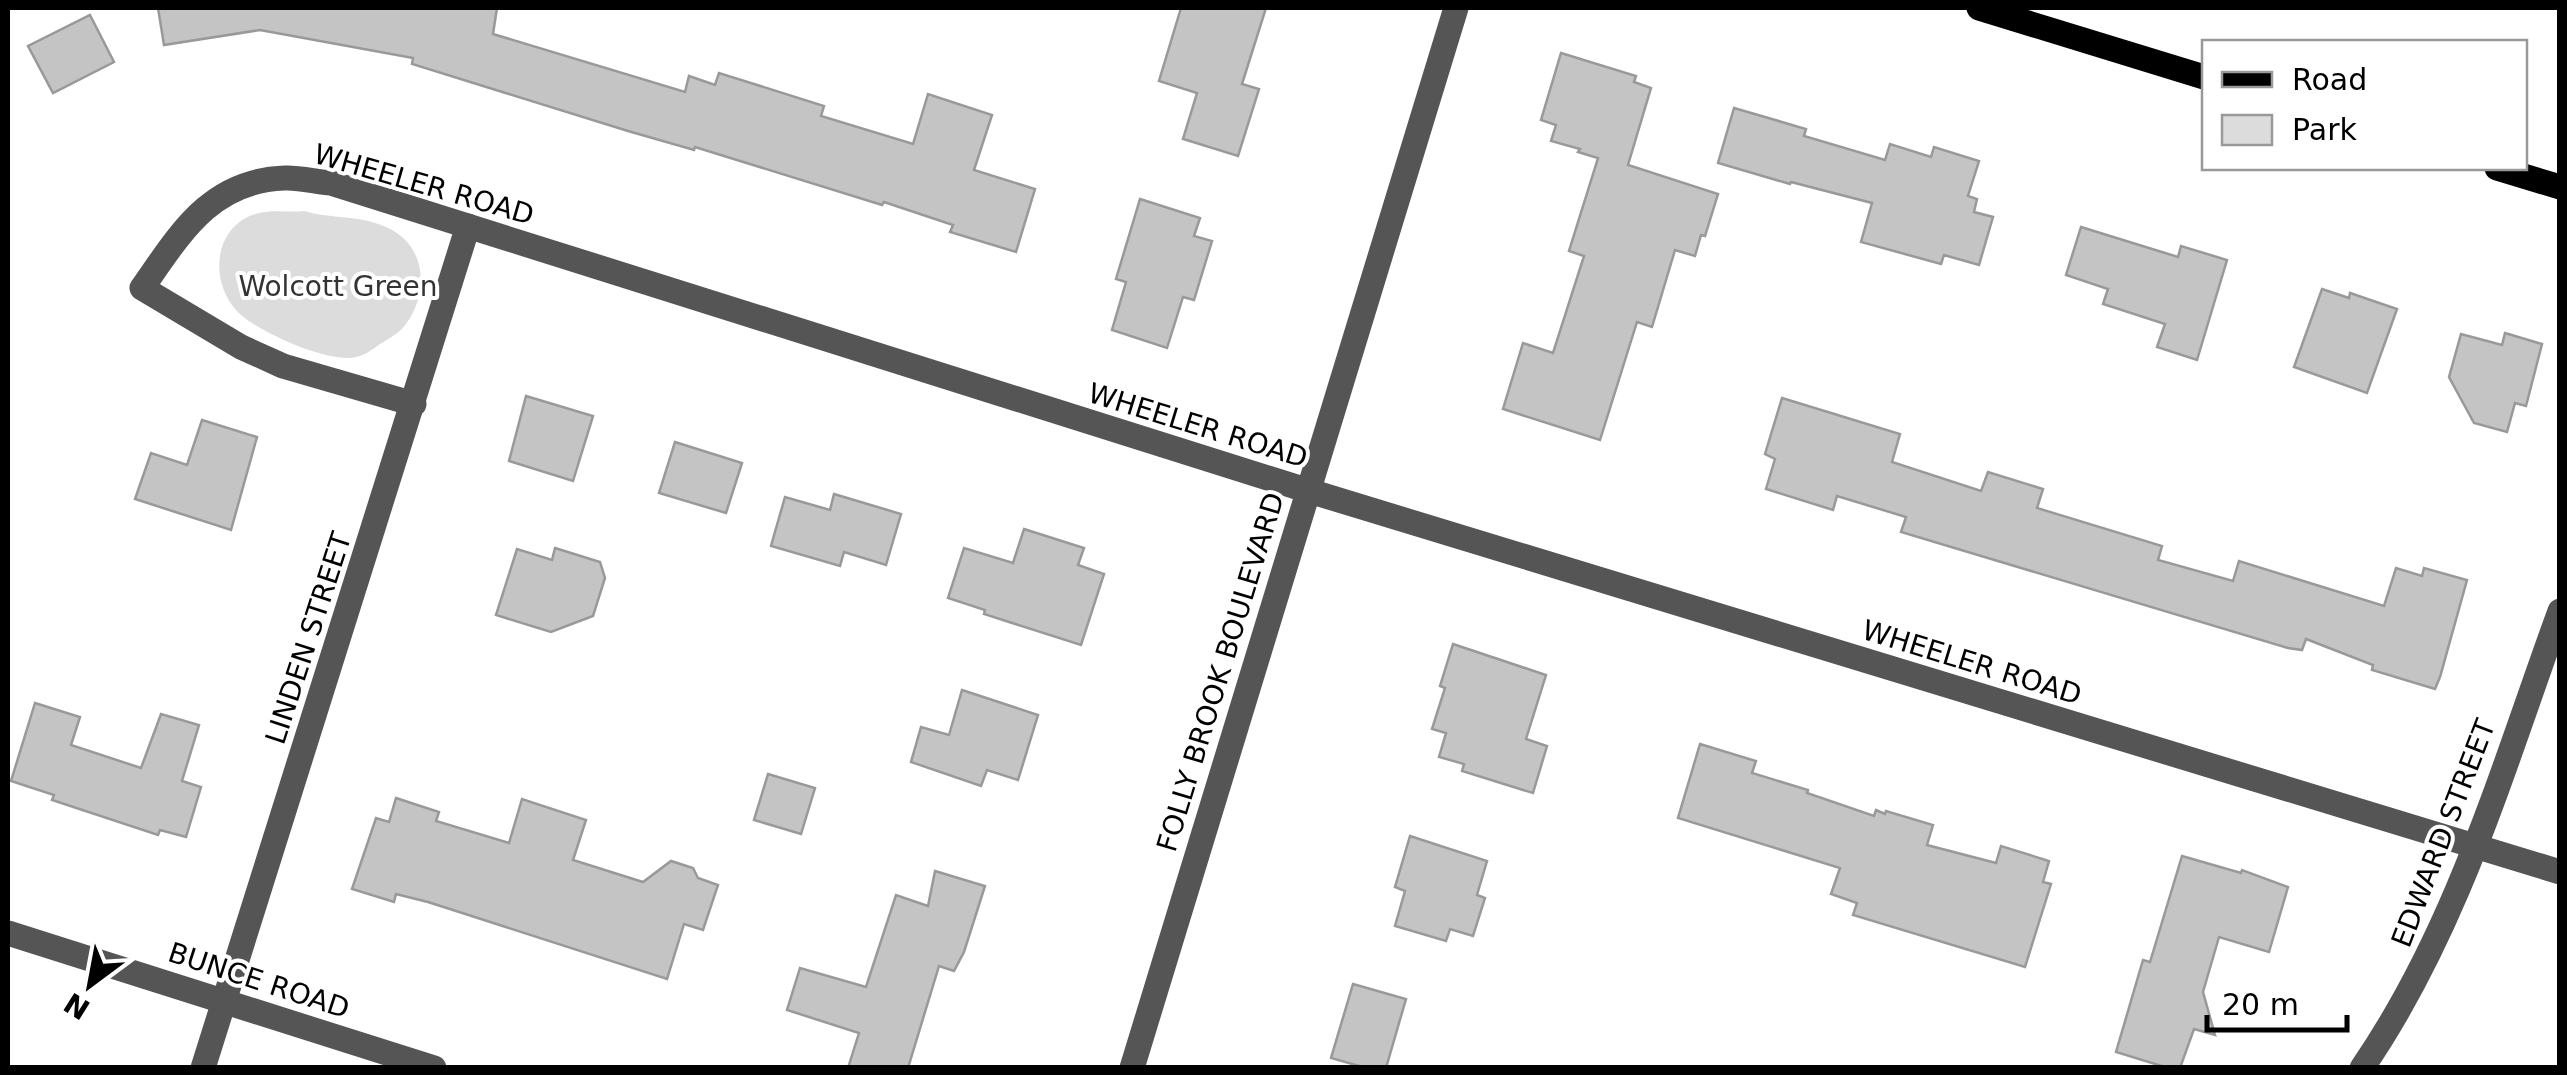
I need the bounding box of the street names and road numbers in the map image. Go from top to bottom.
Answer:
street label: WHEELER ROAD [310,137,538,232]
street label: WHEELER ROAD [1084,376,1311,475]
street label: FOLLY BROOK BOULEVARD [1150,489,1291,856]
street label: LINDEN STREET [259,527,359,748]
street label: WHEELER ROAD [1858,613,2085,712]
street label: EDWARD STREET [2385,714,2502,952]
street label: BUNCE ROAD [164,936,354,1025]

